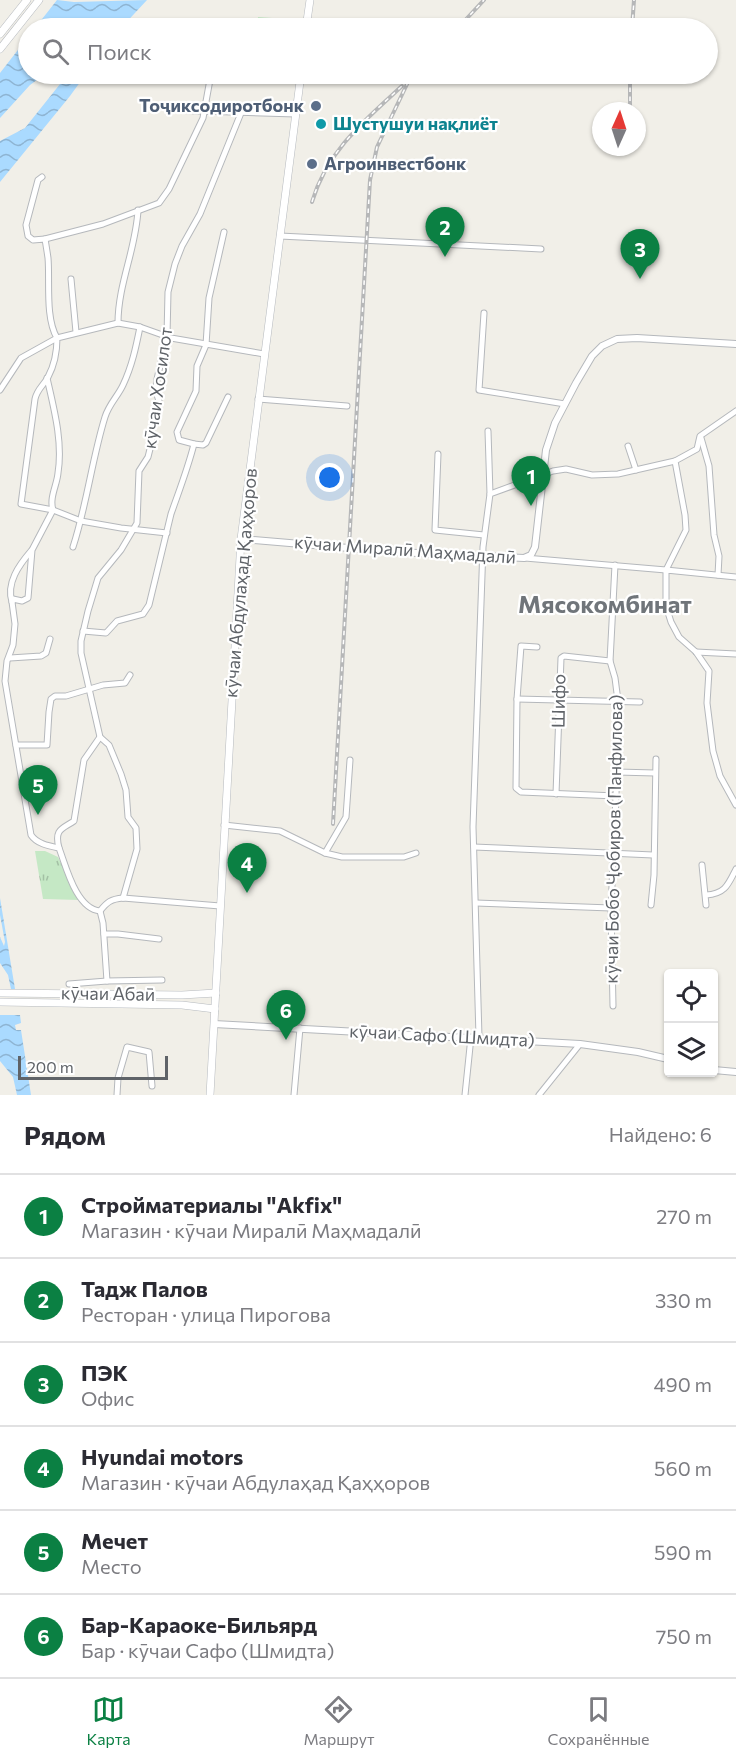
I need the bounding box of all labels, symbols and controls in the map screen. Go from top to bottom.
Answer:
search box [18,18,718,84]
icon: search [39,35,72,68]
text: Поиск [87,38,152,65]
place label: Тоҷиксодиротбонк [139,94,305,116]
marker: Тоҷиксодиротбонк [309,99,323,113]
north arrow [592,102,646,156]
place label: Шустушуи нақлиёт [333,112,498,134]
marker: Шустушуи нақлиёт [314,117,328,131]
place label: Агроинвестбонк [324,152,467,174]
marker: Агроинвестбонк [305,157,319,171]
pin: 2 [426,208,464,257]
pin: 3 [620,230,660,279]
street label: кӯчаи Хосилот [138,325,177,450]
pin: 1 [512,456,550,506]
your location [315,463,344,492]
street label: кӯчаи Абдулаҳад Қаҳҳоров [219,467,261,699]
street label: кӯчаи Миралӣ Маҳмадалӣ [293,530,517,568]
district label: Мясокомбинат [518,589,692,618]
street label: Шифо [547,674,569,728]
street label: кӯчаи Бобо Ҷобиров (Панфилова) [599,694,627,984]
pin: 5 [18,766,57,815]
pin: 4 [228,844,266,893]
map controls [664,969,718,1077]
button: locate [664,969,718,1023]
street label: кӯчаи Абаӣ [61,981,155,1005]
pin: 6 [266,990,306,1040]
street label: кӯчаи Сафо (Шмидта) [349,1019,535,1051]
button: layers [664,1023,718,1077]
scale bar [18,1053,168,1080]
text: 200 m [27,1057,74,1076]
text: Рядом [24,1119,106,1150]
text: Найдено: 6 [609,1122,712,1146]
text: Стройматериалы "Akfix" [81,1191,342,1218]
text: 1 [39,1204,48,1228]
text: 270 m [656,1204,712,1228]
text: Магазин · кӯчаи Миралӣ Маҳмадалӣ [81,1218,421,1242]
text: Тадж Палов [81,1275,208,1302]
text: 2 [38,1288,49,1312]
text: 330 m [655,1288,712,1312]
text: Ресторан · улица Пирогова [81,1302,331,1326]
text: ПЭК [81,1359,128,1386]
text: 3 [38,1372,49,1396]
text: 490 m [654,1372,712,1396]
text: Офис [81,1386,134,1410]
text: Hyundai motors [81,1443,243,1470]
text: 4 [37,1456,50,1480]
text: 560 m [654,1456,712,1480]
text: Магазин · кӯчаи Абдулаҳад Қаҳҳоров [81,1470,430,1494]
text: Мечет [81,1527,148,1554]
text: 5 [38,1540,49,1564]
text: 590 m [654,1540,712,1564]
text: Место [81,1554,142,1578]
text: Бар-Караоке-Бильярд [81,1611,317,1638]
text: 6 [37,1624,50,1648]
text: 750 m [656,1624,712,1648]
text: Бар · кӯчаи Сафо (Шмидта) [81,1638,334,1662]
tab: Карта [86,1693,131,1748]
tab: Маршрут [303,1693,375,1748]
tab: Сохранённые [547,1693,650,1748]

